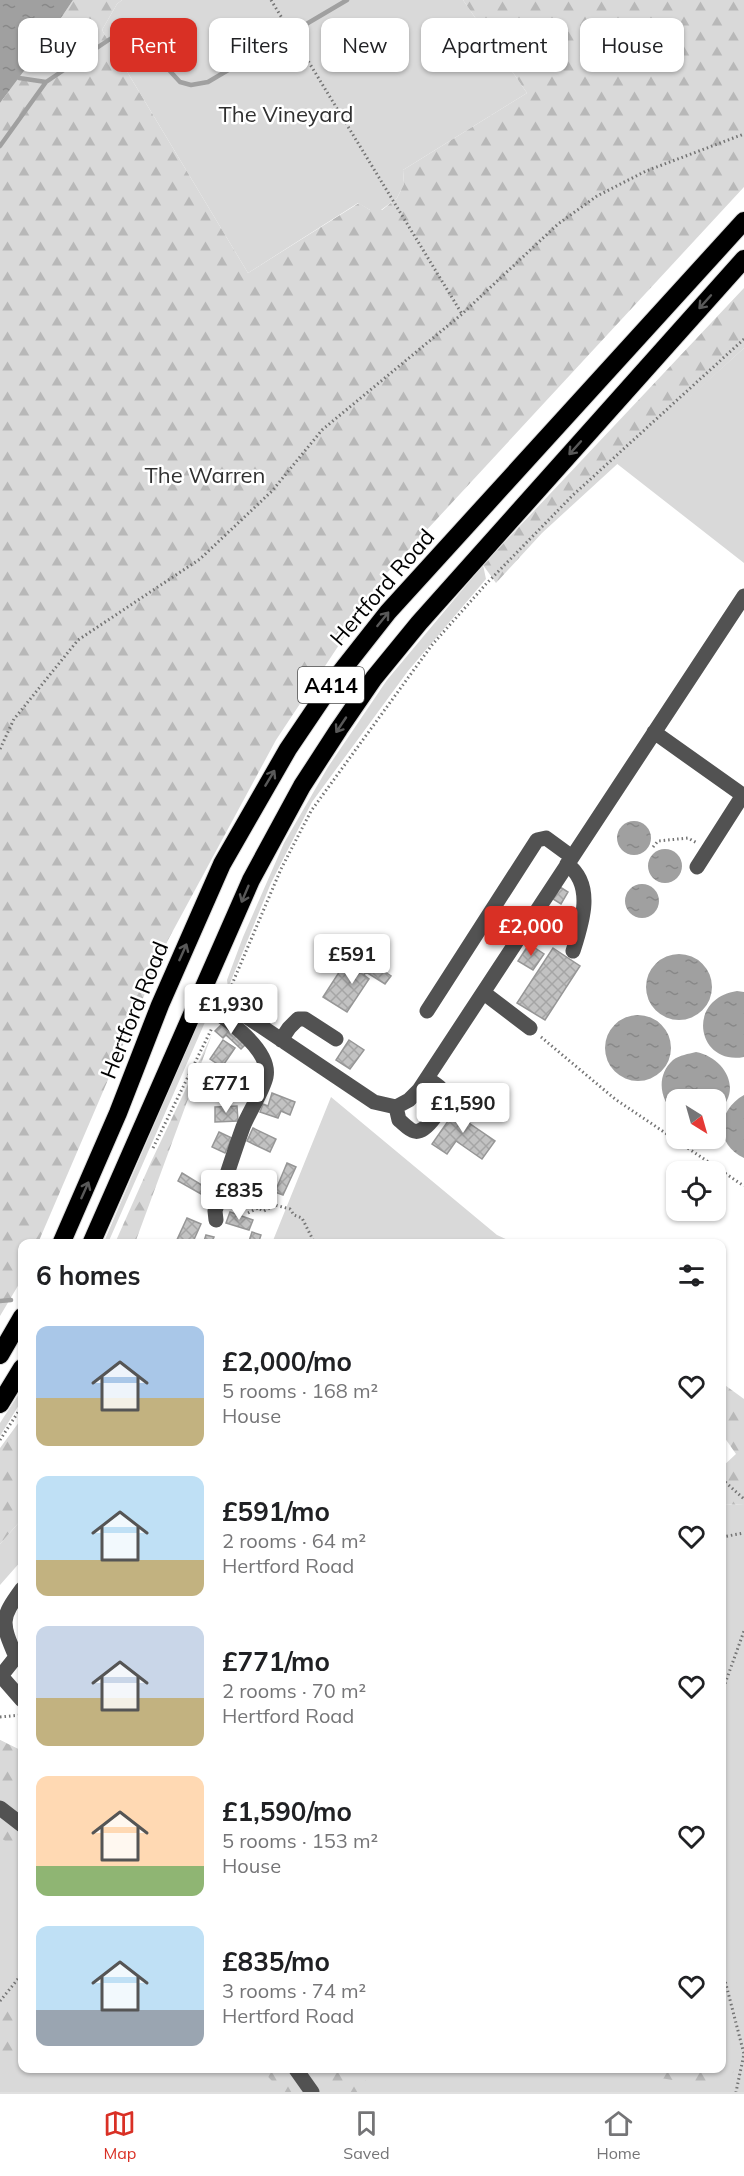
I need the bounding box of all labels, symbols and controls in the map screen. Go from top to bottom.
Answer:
chip: Buy [18,18,98,72]
chip: Rent [110,18,197,72]
chip: Filters [209,18,309,72]
chip: New [321,18,409,72]
chip: Apartment [421,18,568,72]
chip: House [580,18,684,72]
park label: The Vineyard [219,100,353,128]
one-way arrow [698,295,712,310]
one-way arrow [568,440,582,455]
park label: The Warren [145,461,265,489]
street label: Hertford Road [324,523,440,651]
one-way arrow [376,611,389,627]
road number: A414 [298,667,364,703]
one-way arrow [335,717,347,733]
one-way arrow [264,769,277,786]
one-way arrow [239,885,250,903]
pin: £2,000 [482,906,580,957]
text: £2,000 [499,913,563,938]
pin: £591 [316,934,388,985]
street label: Hertford Road [94,937,174,1083]
text: £591 [328,941,376,966]
one-way arrow [178,943,190,961]
pin: £1,930 [182,984,280,1035]
text: £1,930 [199,991,263,1016]
pin: £771 [190,1063,262,1114]
text: £771 [202,1070,250,1095]
pin: £1,590 [414,1083,512,1134]
north arrow [666,1089,726,1149]
map controls [666,1089,726,1221]
text: £1,590 [431,1090,495,1115]
button: locate [666,1161,726,1221]
pin: £835 [203,1170,275,1221]
text: £835 [215,1177,263,1202]
one-way arrow [80,1182,91,1200]
text: 6 homes [36,1259,140,1292]
icon: filters [675,1259,708,1292]
text: £2,000/mo [222,1345,352,1378]
icon: home [84,1350,156,1422]
icon: heart [675,1370,708,1403]
text: 5 rooms · 168 m² [222,1378,378,1403]
text: House [222,1403,281,1428]
text: £591/mo [222,1495,330,1528]
icon: home [84,1500,156,1572]
icon: heart [675,1520,708,1553]
text: 2 rooms · 64 m² [222,1528,366,1553]
text: Hertford Road [222,1553,354,1578]
text: £771/mo [222,1645,330,1678]
icon: home [84,1650,156,1722]
icon: heart [675,1670,708,1703]
text: 2 rooms · 70 m² [222,1678,366,1703]
text: Hertford Road [222,1703,354,1728]
text: £1,590/mo [222,1795,352,1828]
icon: home [84,1800,156,1872]
icon: heart [675,1820,708,1853]
text: 5 rooms · 153 m² [222,1828,378,1853]
text: House [222,1853,281,1878]
text: £835/mo [222,1945,330,1978]
icon: home [84,1950,156,2022]
icon: heart [675,1970,708,2003]
text: 3 rooms · 74 m² [222,1978,366,2003]
text: Hertford Road [222,2003,354,2028]
tab: Map [103,2107,136,2163]
tab: Saved [343,2107,390,2163]
tab: Home [596,2107,641,2163]

